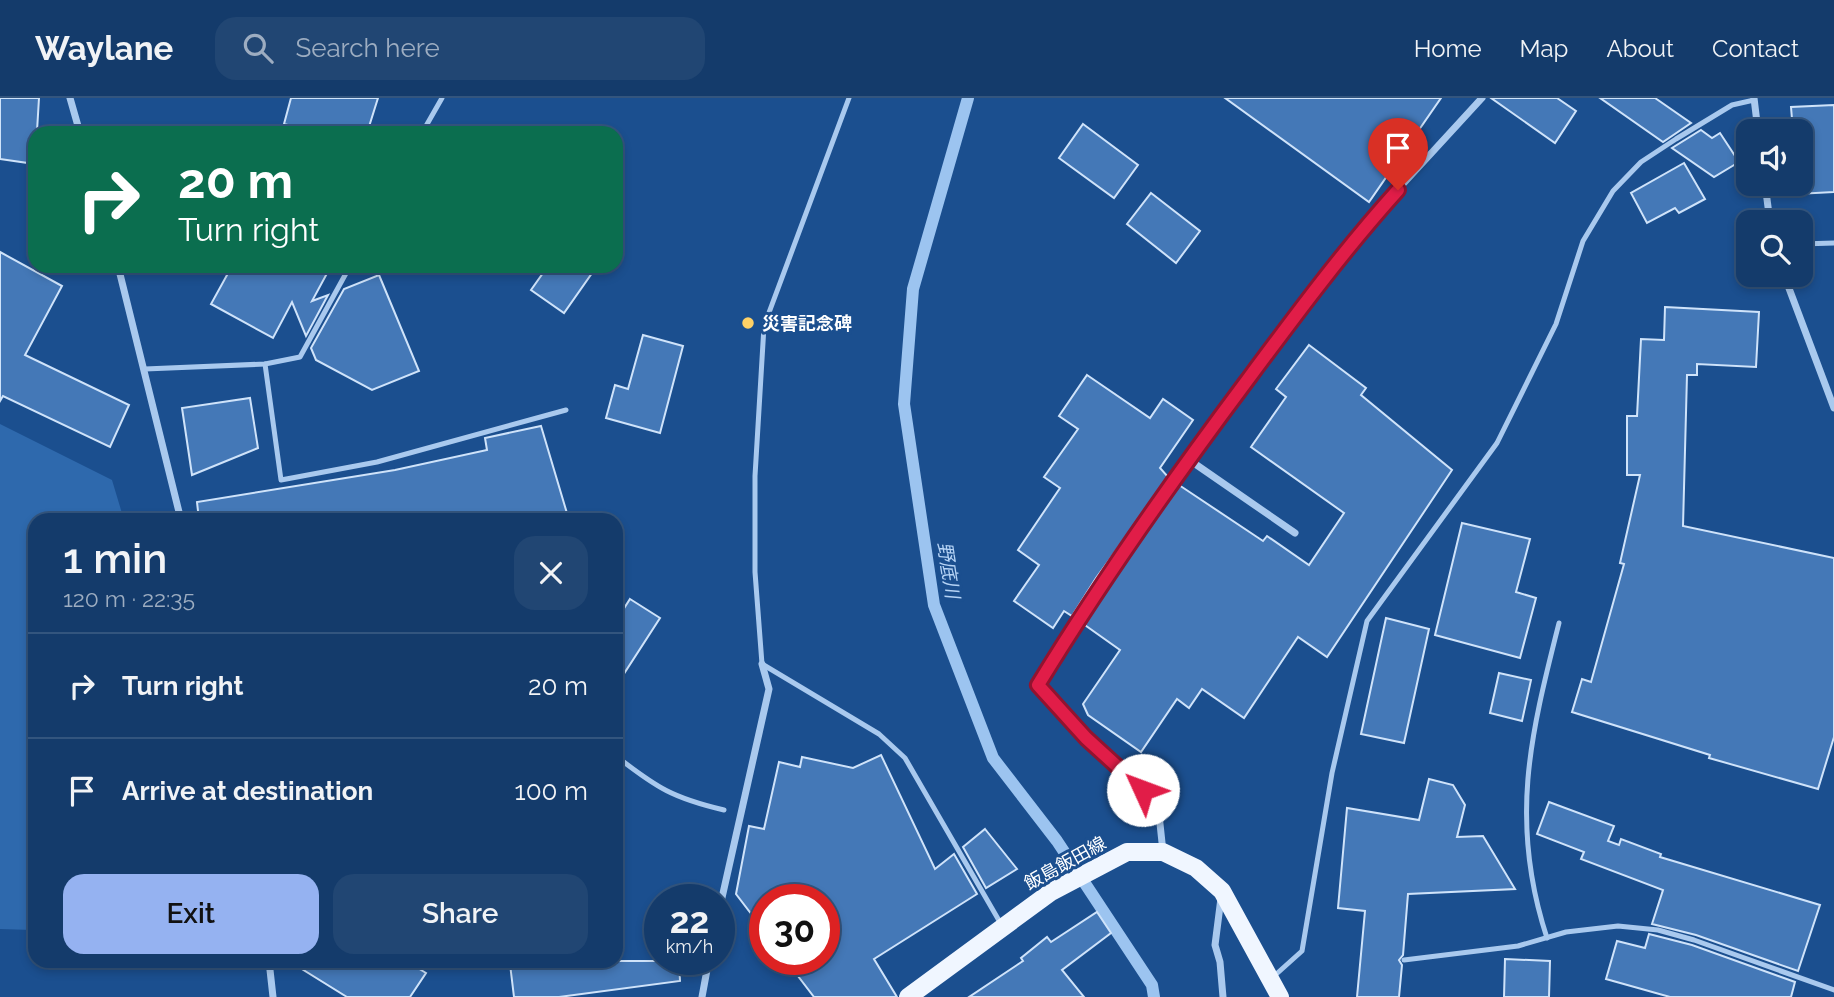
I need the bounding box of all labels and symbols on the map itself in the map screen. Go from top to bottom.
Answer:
pin [1368,118,1428,190]
place label: 災害記念碑 [762,313,852,334]
marker: 災害記念碑 [740,315,756,331]
water label: 野底川 [934,540,965,602]
position arrow [1106,753,1180,827]
street label: 飯島飯田線 [1021,832,1109,894]
speed limit sign: 30 [749,884,840,975]

